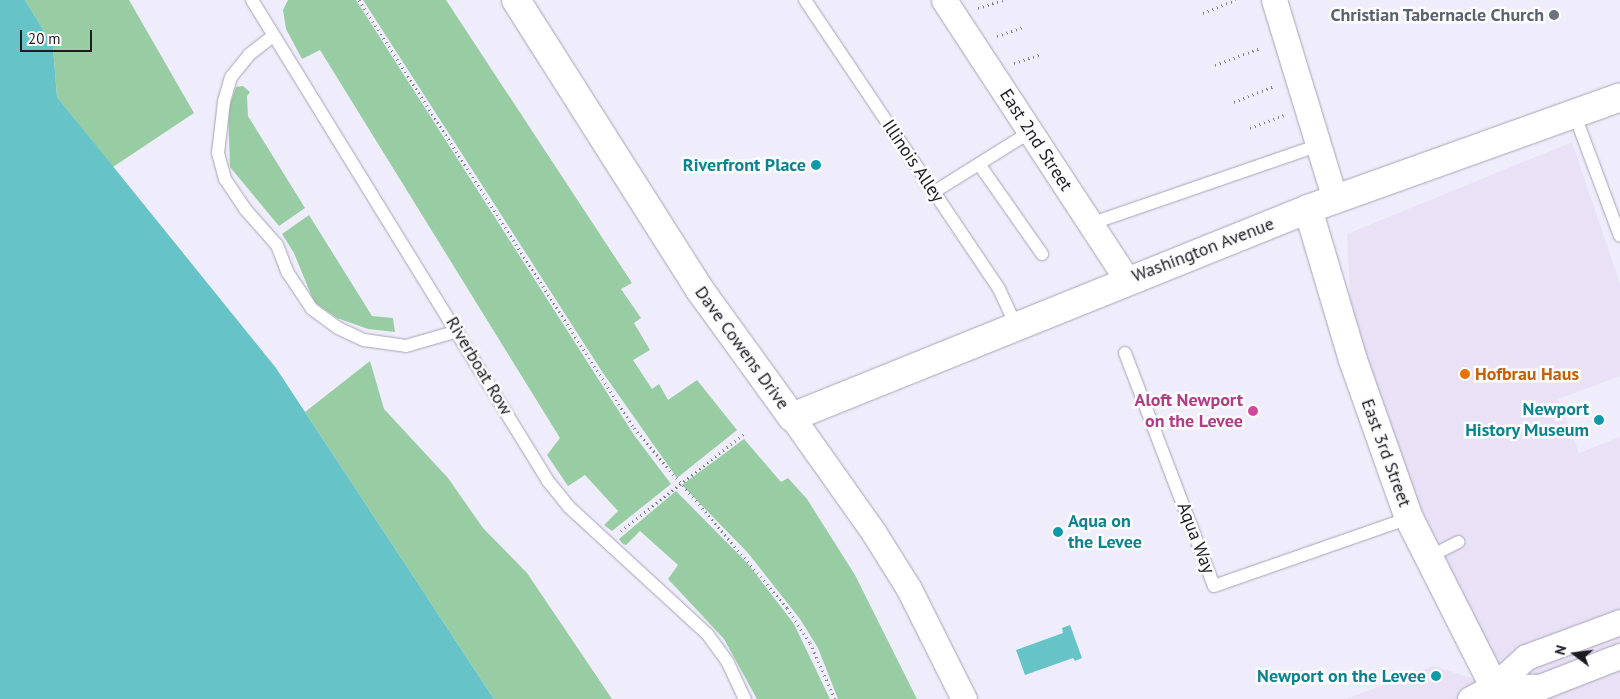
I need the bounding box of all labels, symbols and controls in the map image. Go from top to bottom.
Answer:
place label: Christian Tabernacle Church [1330,4,1544,26]
marker: Christian Tabernacle Church [1548,9,1560,21]
scale bar [22,20,95,52]
text: 20 m [28,29,61,48]
street label: East 2nd Street [995,85,1077,195]
street label: Illinois Alley [877,115,949,207]
place label: Riverfront Place [683,154,806,176]
marker: Riverfront Place [810,159,822,171]
street label: Washington Avenue [1129,213,1277,287]
street label: Dave Cowens Drive [690,282,794,414]
street label: Riverboat Row [441,313,517,419]
place label: Hofbrau Haus [1475,363,1579,385]
marker: Hofbrau Haus [1459,368,1471,380]
place label: Aloft Newport on the Levee [1135,390,1243,432]
street label: East 3rd Street [1356,396,1416,510]
place label: Newport History Museum [1465,399,1589,442]
marker: Aloft Newport on the Levee [1247,405,1259,417]
marker: Newport History Museum [1593,414,1605,426]
street label: Aqua Way [1173,499,1219,577]
place label: Aqua on the Levee [1068,511,1142,554]
marker: Aqua on the Levee [1052,526,1064,538]
north arrow [1550,629,1600,679]
text: N [1551,643,1570,657]
place label: Newport on the Levee [1257,665,1426,687]
marker: Newport on the Levee [1430,670,1442,682]

